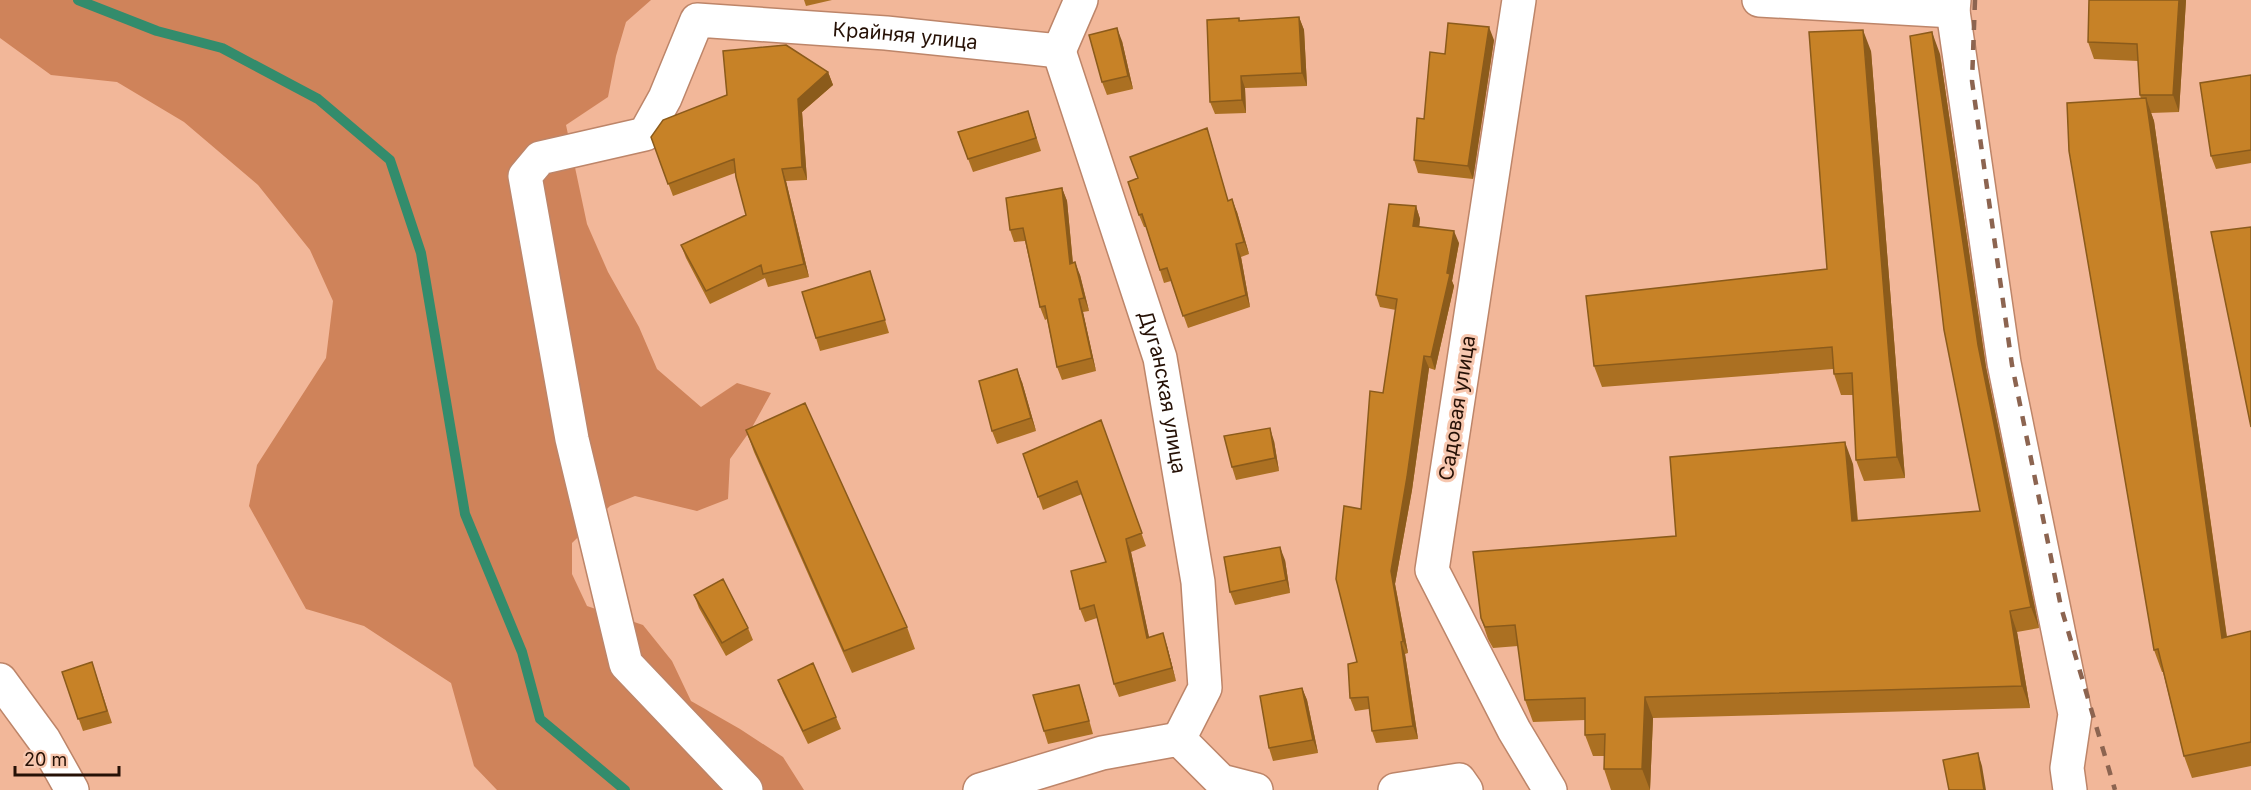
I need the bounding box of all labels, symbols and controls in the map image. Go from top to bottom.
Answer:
street label: Крайняя улица [832,17,979,54]
street label: Дуганская улица [1133,307,1191,475]
street label: Садовая улица [1434,334,1480,482]
scale bar [15,739,118,777]
text: 20 m [24,749,67,770]

